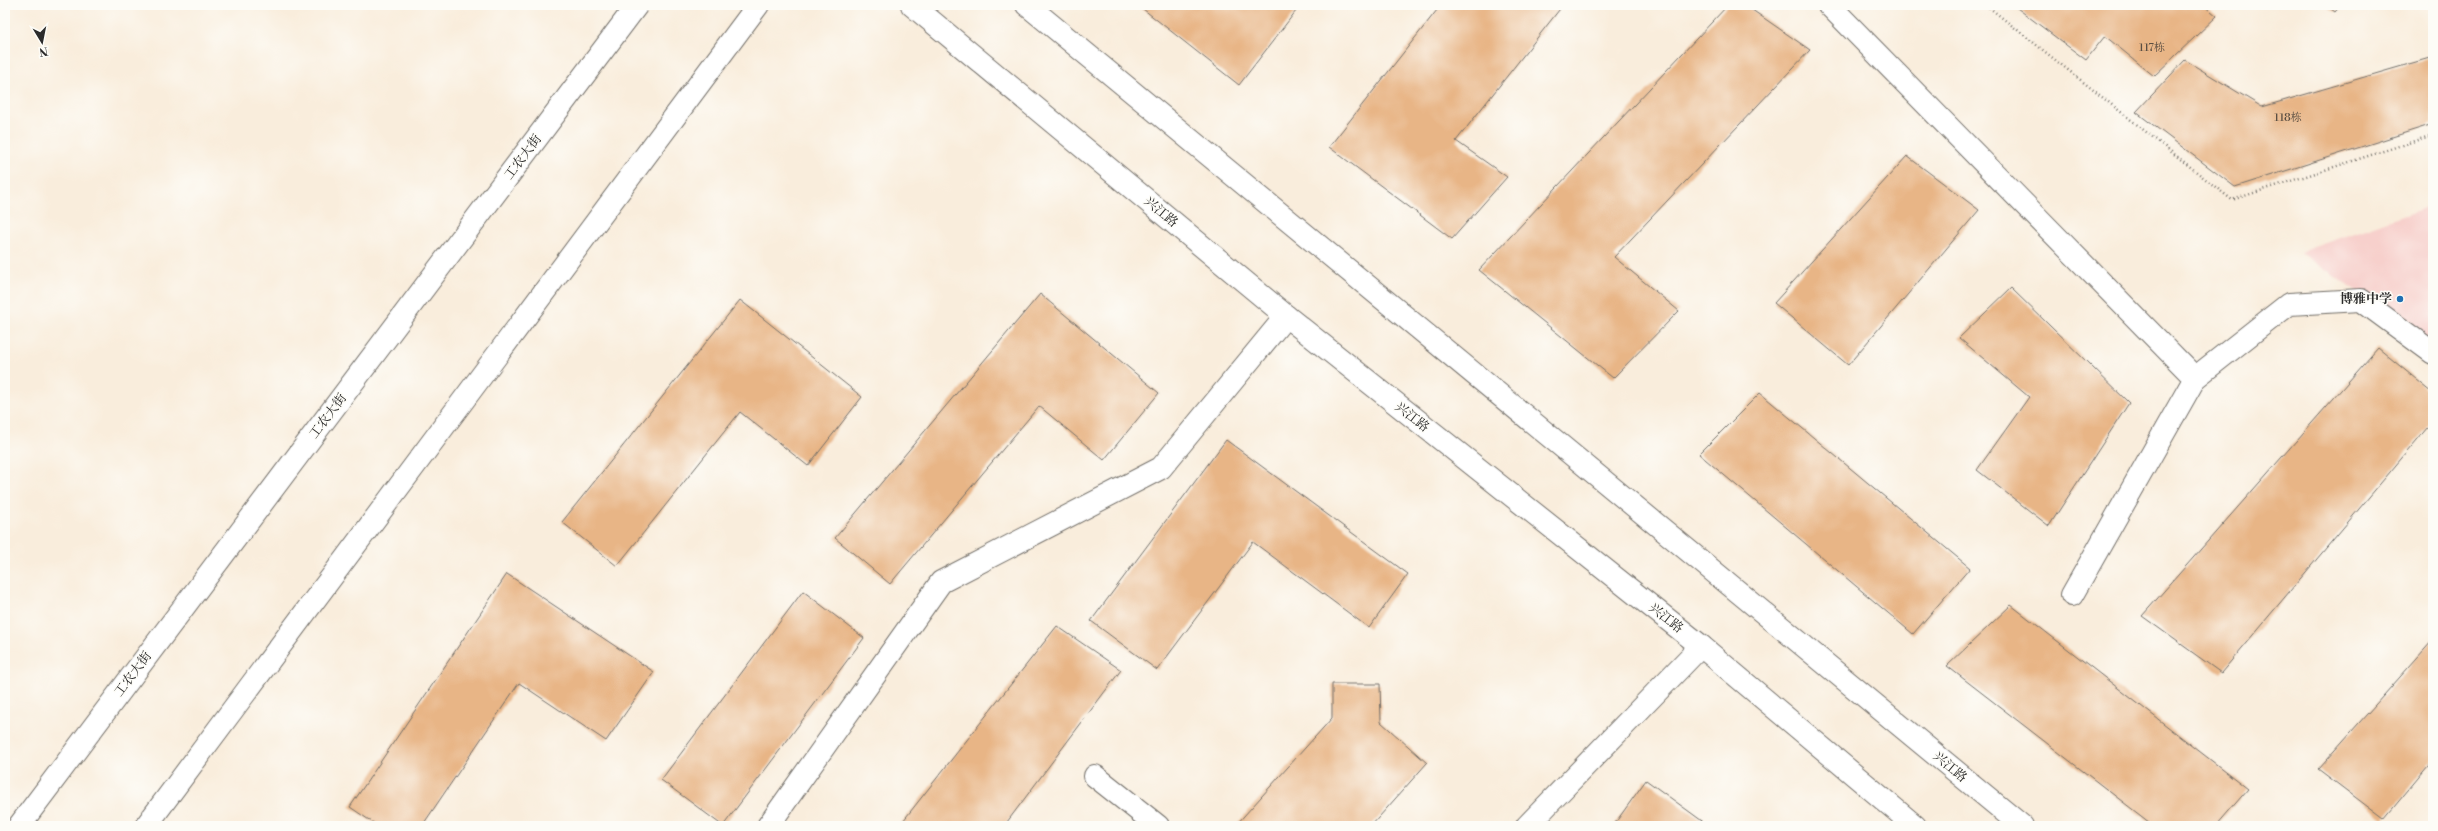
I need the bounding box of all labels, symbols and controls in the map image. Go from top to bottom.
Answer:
north arrow [22,22,62,62]
house number: 117栋 [2139,41,2165,55]
text: N [38,43,49,59]
house number: 118栋 [2274,111,2302,125]
street label: 工农大街 [501,131,545,183]
street label: 兴江路 [1141,193,1181,231]
place label: 博雅中学 [2340,291,2392,307]
marker: 博雅中学 [2395,294,2405,304]
street label: 工农大街 [306,390,350,442]
street label: 兴江路 [1392,399,1432,435]
street label: 兴江路 [1646,600,1686,636]
street label: 工农大街 [111,648,155,700]
street label: 兴江路 [1930,748,1970,786]

